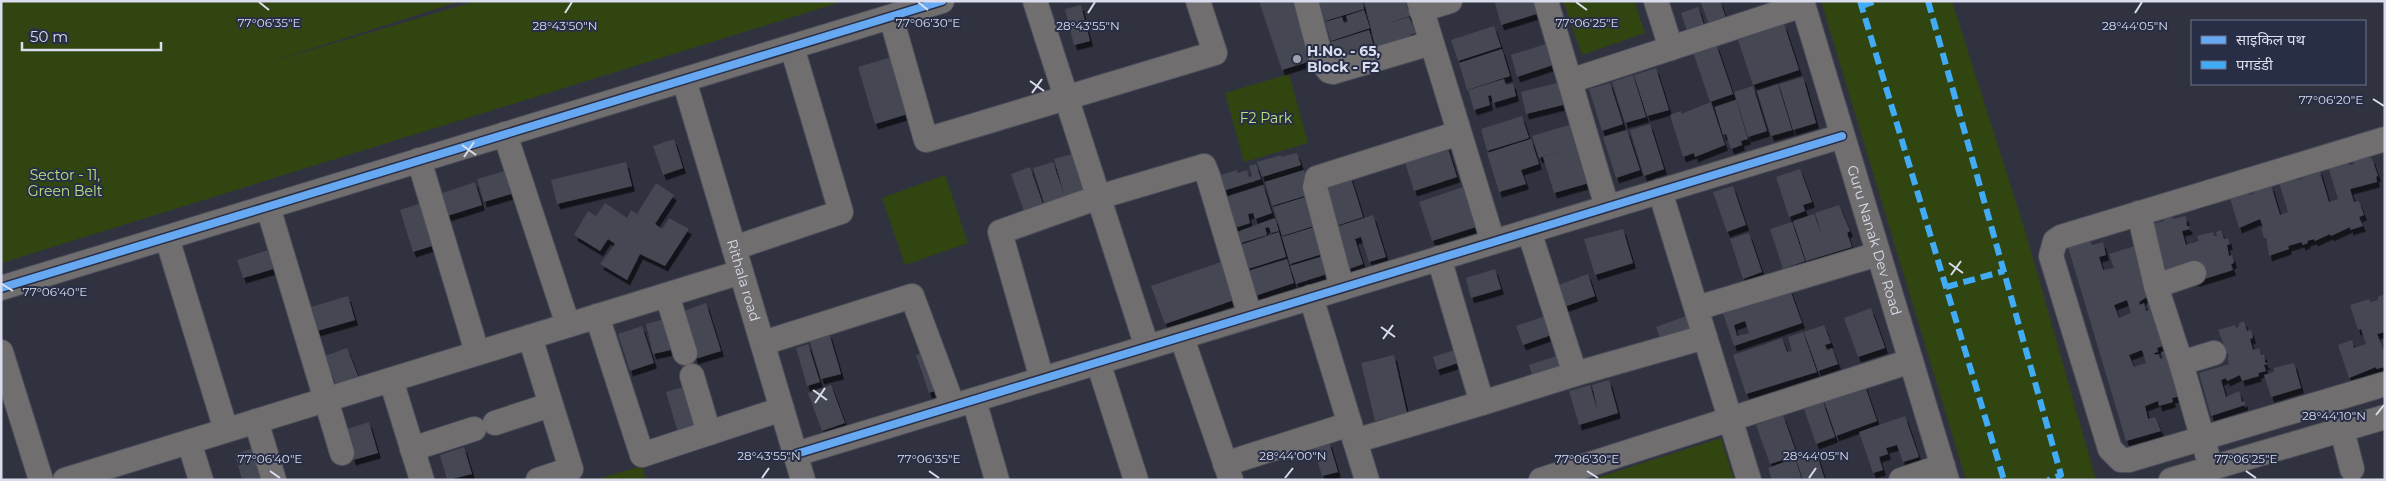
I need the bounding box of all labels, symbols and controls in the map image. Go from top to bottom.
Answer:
text: 77°06'35"E [238,15,300,30]
text: 77°06'30"E [896,15,960,30]
text: 77°06'25"E [1555,15,1619,30]
text: 28°43'50"N [533,18,598,33]
text: 28°43'55"N [1056,18,1120,33]
text: 28°44'05"N [2102,18,2168,33]
scale bar [22,20,161,52]
legend [2191,20,2366,85]
text: 50 m [30,27,68,46]
text: साइकिल पथ [2236,30,2305,49]
place label: H.No. - 65, Block - F2 [1307,42,1381,76]
marker: H.No. - 65, Block - F2 [1291,53,1303,65]
text: पगडंडी [2236,55,2274,74]
text: 77°06'20"E [2299,92,2363,107]
park label: F2 Park [1240,109,1293,127]
street label: Guru Nanak Dev Road [1843,163,1906,318]
park label: Sector - 11, Green Belt [28,166,103,200]
street label: Rithala road [723,237,764,324]
text: 77°06'40"E [23,284,87,299]
text: 28°44'10"N [2302,408,2366,423]
text: 28°43'55"N [737,448,801,463]
text: 28°44'00"N [1259,448,1327,463]
text: 28°44'05"N [1783,448,1849,463]
text: 77°06'40"E [238,451,302,466]
text: 77°06'35"E [898,451,960,466]
text: 77°06'30"E [1555,451,1619,466]
text: 77°06'25"E [2214,451,2278,466]

